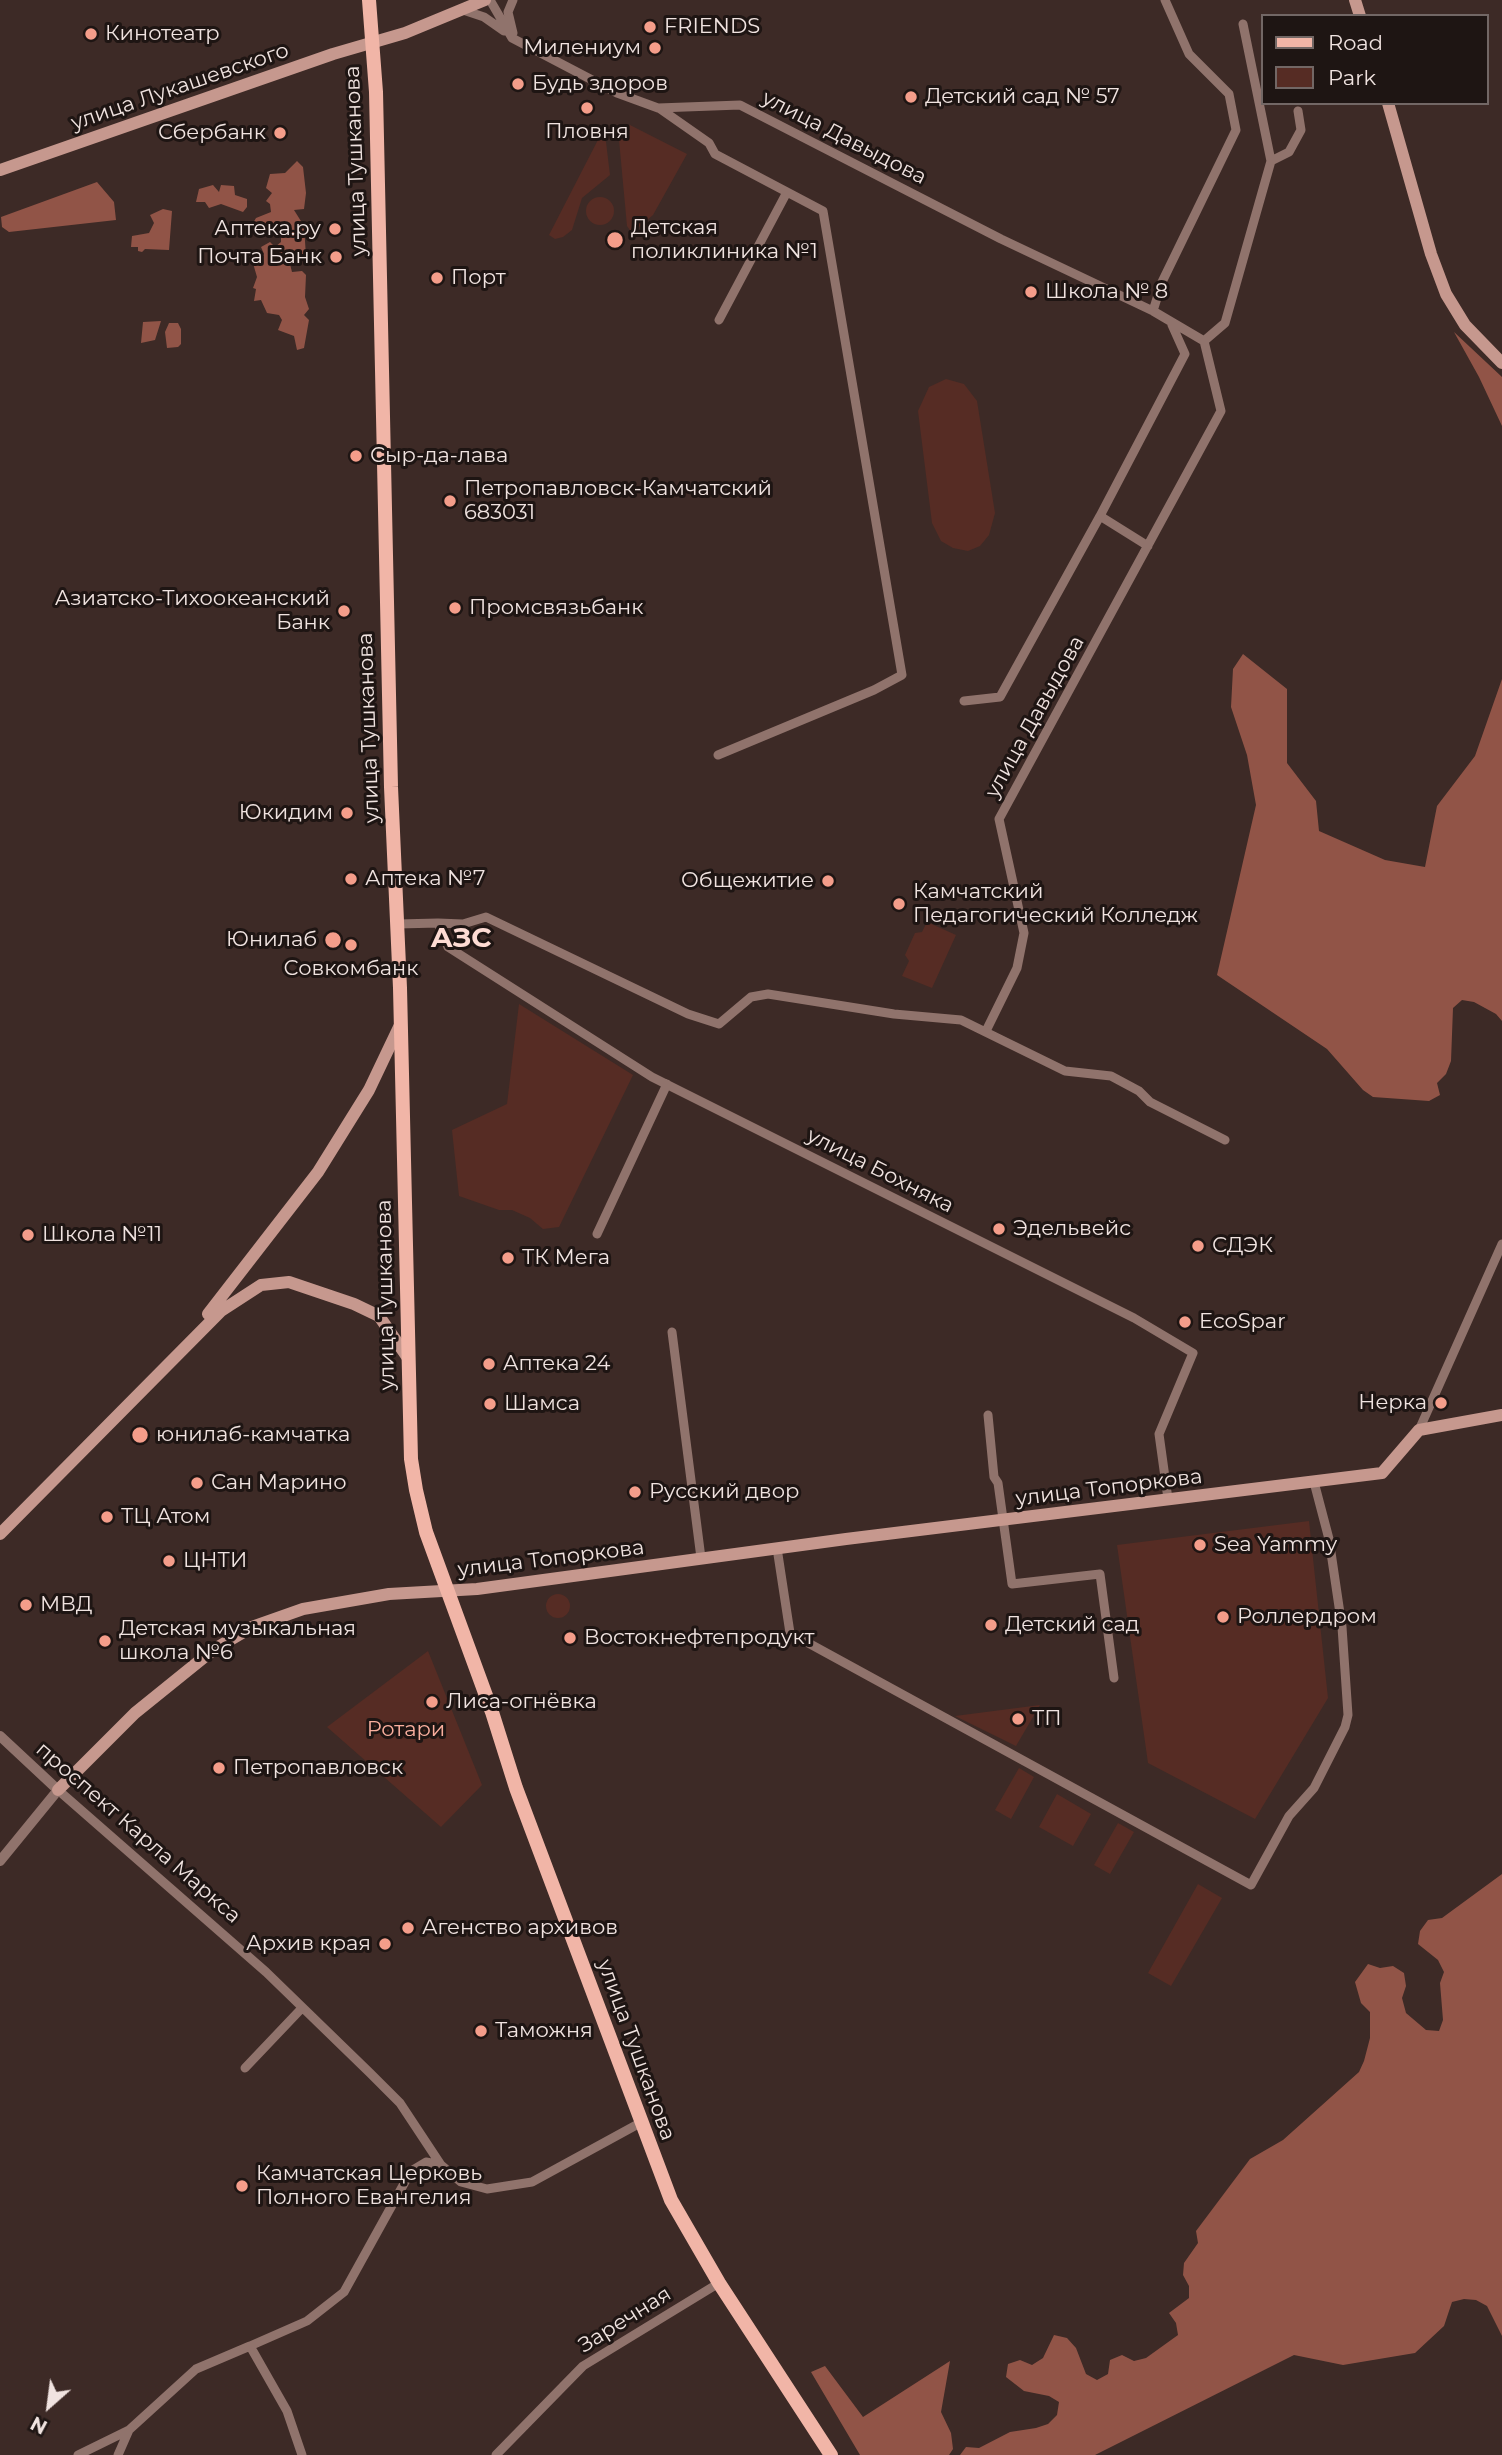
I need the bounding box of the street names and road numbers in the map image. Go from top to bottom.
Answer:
street label: улица Лукашевского [68,38,292,136]
street label: улица Тушканова [340,65,372,257]
street label: улица Давыдова [758,86,930,190]
street label: улица Тушканова [353,632,385,824]
street label: улица Давыдова [980,632,1090,802]
street label: улица Бохняка [802,1123,958,1219]
street label: улица Тушканова [372,1199,400,1391]
street label: улица Топоркова [1014,1464,1204,1512]
street label: улица Топоркова [456,1535,646,1583]
street label: проспект Карла Маркса [30,1737,246,1929]
street label: улица Тушканова [592,1956,680,2144]
street label: Заречная [574,2282,676,2358]

